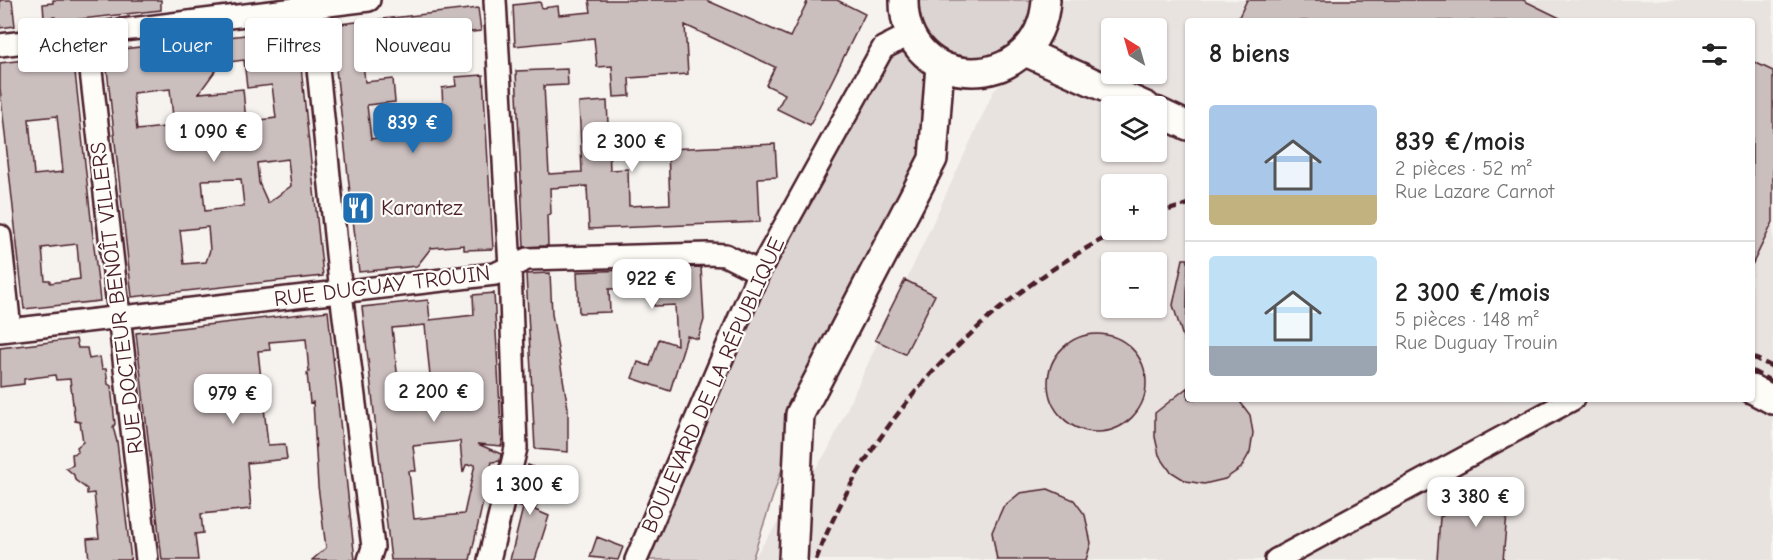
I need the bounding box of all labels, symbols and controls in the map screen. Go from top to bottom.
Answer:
chip: Acheter [18,18,128,72]
chip: Louer [140,18,233,72]
chip: Filtres [245,18,342,72]
chip: Nouveau [354,18,472,72]
north arrow [1101,18,1167,84]
map controls [1101,18,1167,318]
icon: filters [1698,38,1731,71]
text: 8 biens [1209,39,1289,69]
button: layers [1101,96,1167,162]
pin: 839 € [371,103,455,154]
text: 839 € [387,111,439,134]
pin: 1 090 € [159,112,269,163]
text: 1 090 € [179,120,249,143]
pin: 2 300 € [577,122,687,173]
text: 839 €/mois [1395,127,1525,157]
icon: home [1257,129,1329,201]
text: 2 300 € [597,130,667,153]
street label: RUE DOCTEUR BENOÎT VILLERS [85,141,149,455]
text: 2 pièces · 52 m² [1395,157,1532,180]
button: + [1101,174,1167,240]
text: Rue Lazare Carnot [1395,180,1554,203]
restaurant icon: Karantez [340,190,376,226]
place label: Karantez [381,195,463,221]
street label: BOULEVARD DE LA RÉPUBLIQUE [636,233,790,537]
button: − [1101,252,1167,318]
pin: 922 € [610,259,694,310]
street label: RUE DUGUAY TROUIN [272,260,492,312]
text: 922 € [626,267,678,290]
text: 2 300 €/mois [1395,278,1550,308]
icon: home [1257,280,1329,352]
text: 5 pièces · 148 m² [1395,308,1539,331]
text: Rue Duguay Trouin [1395,331,1558,354]
pin: 2 200 € [379,372,489,423]
pin: 979 € [191,374,275,425]
text: 2 200 € [399,380,469,403]
text: 979 € [208,382,258,405]
pin: 1 300 € [475,465,585,516]
text: 1 300 € [496,473,564,496]
pin: 3 380 € [1421,477,1531,528]
text: 3 380 € [1441,485,1511,508]

